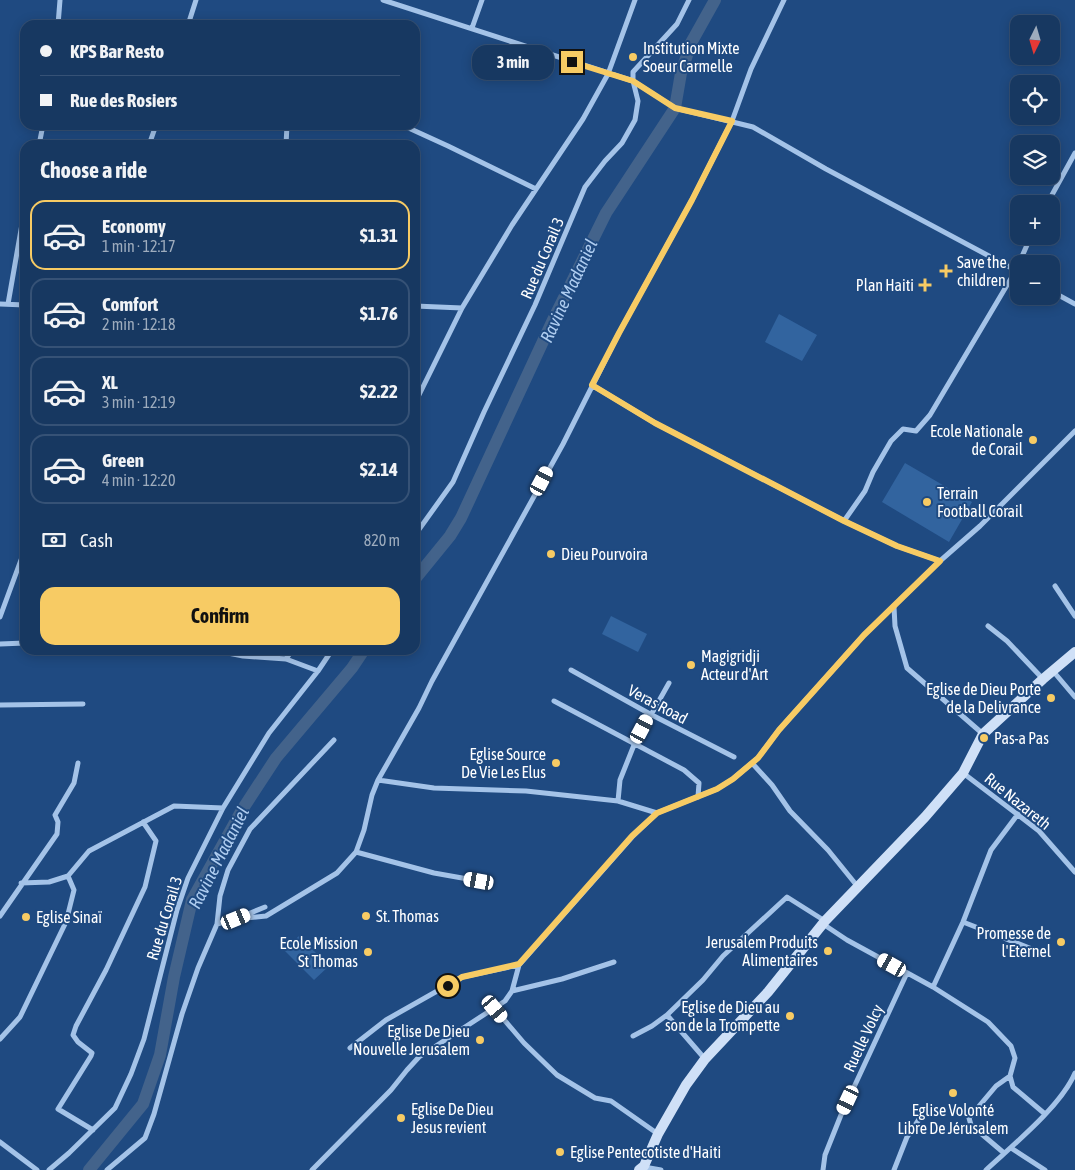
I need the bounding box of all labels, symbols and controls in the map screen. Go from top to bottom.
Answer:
north arrow [1010,15,1060,65]
map controls [1010,15,1060,305]
place label: Institution Mixte Soeur Carmelle [643,39,739,75]
text: KPS Bar Resto [70,40,164,62]
callout: 3 min [472,44,554,80]
route end [561,51,583,73]
marker: Institution Mixte Soeur Carmelle [627,51,639,63]
text: 3 min [497,53,529,71]
button: locate [1010,75,1060,125]
text: Rue des Rosiers [70,89,177,111]
button: layers [1010,135,1060,185]
text: Choose a ride [40,157,147,183]
button: + [1010,195,1060,245]
icon: car [42,213,87,258]
street label: Rue du Corail 3 [517,214,567,302]
text: Economy [102,215,166,237]
text: $1.31 [360,224,398,246]
water label: Ravine Madaniel [535,236,602,346]
text: 1 min · 12:17 [102,237,175,255]
place label: Save the children [957,253,1007,289]
button: − [1010,255,1060,305]
marker: Save the children [939,264,953,278]
place label: Plan Haiti [856,276,914,294]
marker: Plan Haiti [918,278,932,292]
icon: car [42,291,87,336]
text: Comfort [102,293,158,315]
text: $1.76 [360,302,398,324]
text: 2 min · 12:18 [102,315,175,333]
icon: car [42,369,87,414]
text: XL [102,371,118,393]
text: $2.22 [360,380,398,402]
text: 3 min · 12:19 [102,393,175,411]
place label: Ecole Nationale de Corail [930,422,1024,458]
marker: Ecole Nationale de Corail [1027,434,1039,446]
icon: car [42,447,87,492]
text: Green [102,449,144,471]
text: $2.14 [360,458,398,480]
car [528,464,555,498]
text: 4 min · 12:20 [102,471,175,489]
place label: Terrain Football Corail [937,484,1024,520]
marker: Terrain Football Corail [921,496,933,508]
icon: cash [40,526,68,554]
text: Cash [80,529,113,551]
text: 820 m [364,531,400,549]
place label: Dieu Pourvoira [561,545,648,563]
marker: Dieu Pourvoira [545,548,557,560]
button: Confirm [40,587,400,645]
place label: Magigridji Acteur d'Art [701,647,769,683]
marker: Magigridji Acteur d'Art [685,659,697,671]
place label: Eglise de Dieu Porte de la Delivrance [926,680,1041,716]
street label: Veras Road [625,681,691,727]
marker: Eglise de Dieu Porte de la Delivrance [1045,692,1057,704]
car [628,712,655,746]
place label: Pas-a Pas [994,729,1049,747]
marker: Pas-a Pas [978,732,990,744]
place label: Eglise Source De Vie Les Elus [461,745,546,781]
marker: Eglise Source De Vie Les Elus [550,757,562,769]
street label: Rue Nazareth [981,769,1055,833]
water label: Ravine Madaniel [184,803,253,912]
car [462,871,495,891]
street label: Rue du Corail 3 [143,874,185,962]
car [219,906,252,932]
place label: St. Thomas [376,907,439,925]
place label: Eglise Sinaï [36,908,102,927]
marker: St. Thomas [360,910,372,922]
marker: Eglise Sinaï [20,911,32,923]
place label: Promesse de l'Eternel [977,924,1052,960]
place label: Jerusalem Produits Alimentaires [706,933,818,969]
place label: Ecole Mission St Thomas [280,934,358,970]
marker: Promesse de l'Eternel [1055,936,1067,948]
marker: Jerusalem Produits Alimentaires [822,945,834,957]
marker: Ecole Mission St Thomas [362,946,374,958]
car [875,951,908,979]
route start [437,975,459,997]
car [479,993,510,1025]
place label: Eglise de Dieu au son de la Trompette [665,998,780,1035]
street label: Ruelle Volcy [840,1001,887,1075]
marker: Eglise de Dieu au son de la Trompette [784,1010,796,1022]
place label: Eglise De Dieu Nouvelle Jerusalem [353,1022,470,1058]
marker: Eglise De Dieu Nouvelle Jerusalem [474,1034,486,1046]
car [834,1083,861,1117]
marker: Eglise Volonté Libre De Jérusalem [947,1087,959,1099]
place label: Eglise De Dieu Jesus revient [411,1100,494,1136]
place label: Eglise Volonté Libre De Jérusalem [898,1101,1008,1137]
marker: Eglise De Dieu Jesus revient [395,1112,407,1124]
place label: Eglise Pentecotiste d'Haiti [570,1143,721,1162]
marker: Eglise Pentecotiste d'Haiti [554,1146,566,1158]

